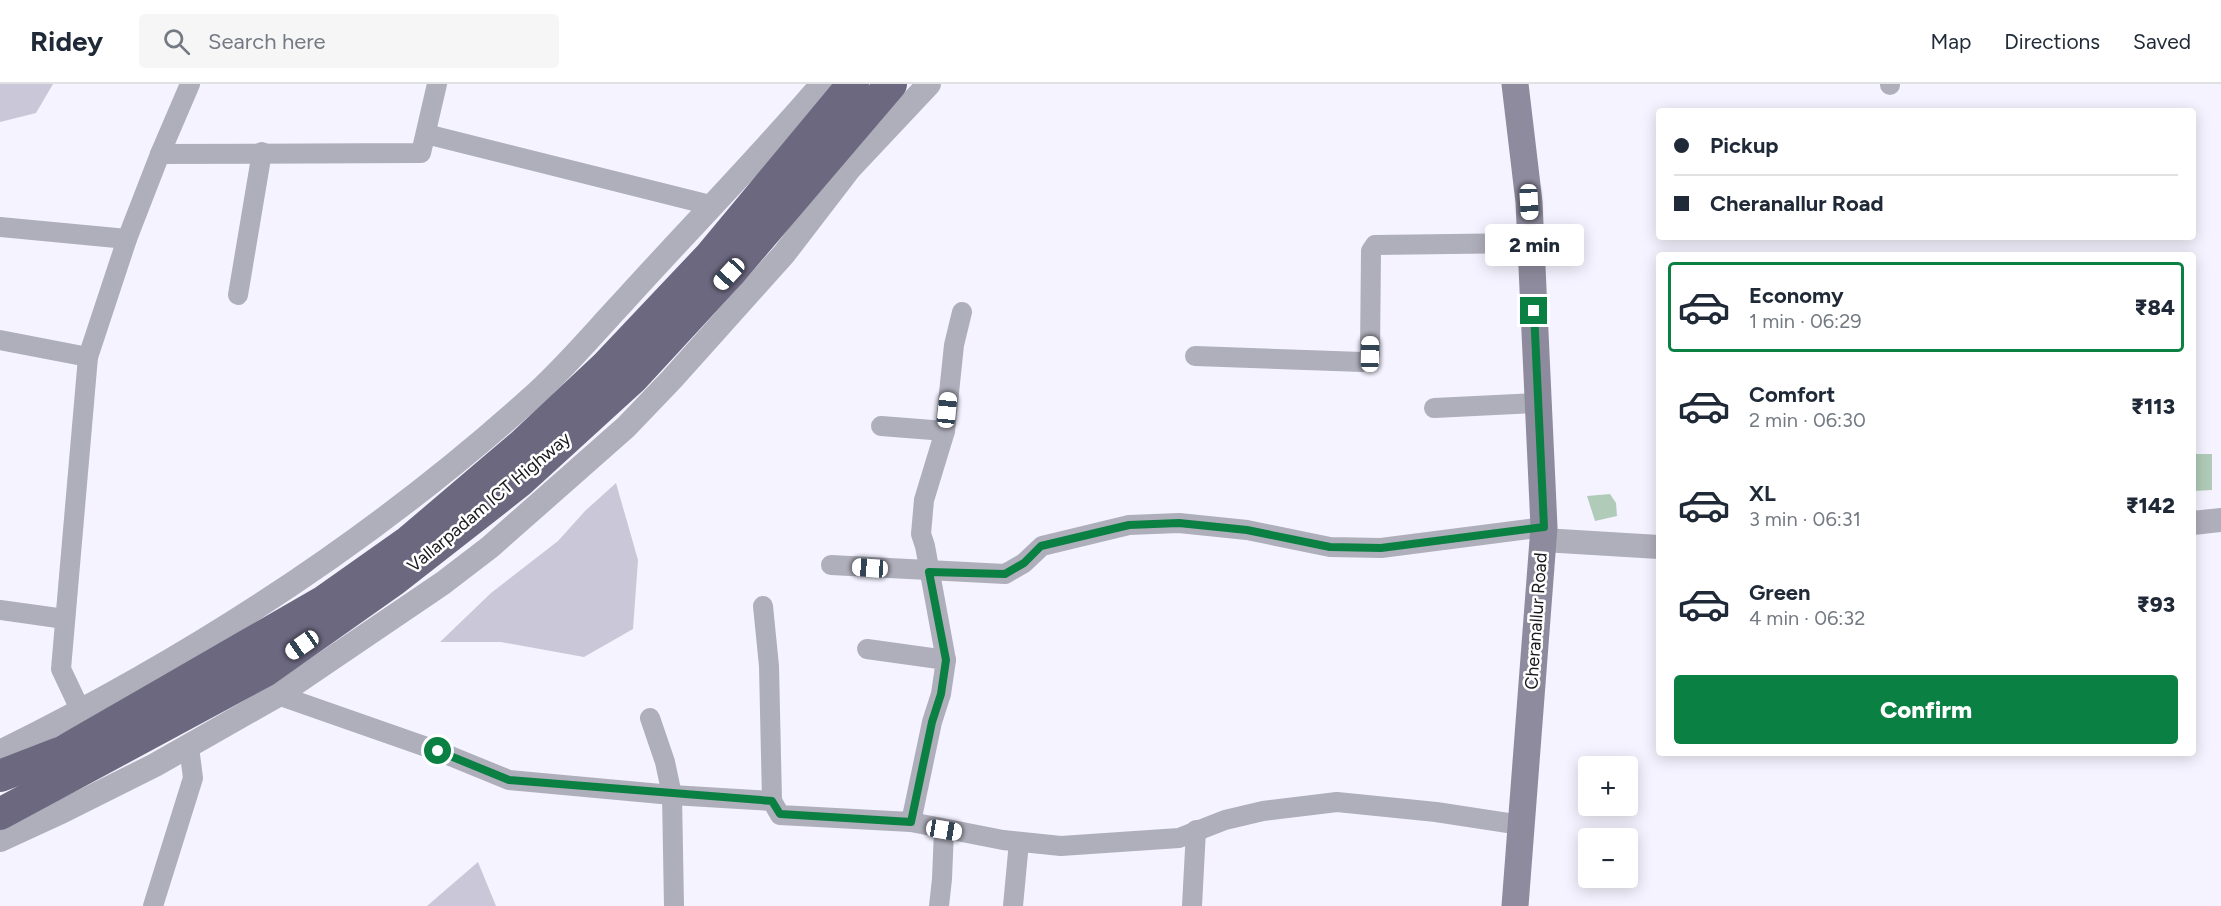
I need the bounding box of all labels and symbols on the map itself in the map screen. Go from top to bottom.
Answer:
car [1519,184,1539,220]
callout: 2 min [1484,224,1583,266]
car [710,255,748,293]
route end [1520,297,1547,324]
car [1361,336,1379,372]
car [936,391,958,429]
street label: Vallarpadam ICT Highway [403,427,575,577]
street label: Cheranallur Road [1520,552,1552,690]
car [851,558,889,578]
car [282,627,322,663]
route start [424,737,451,764]
car [925,818,963,842]

